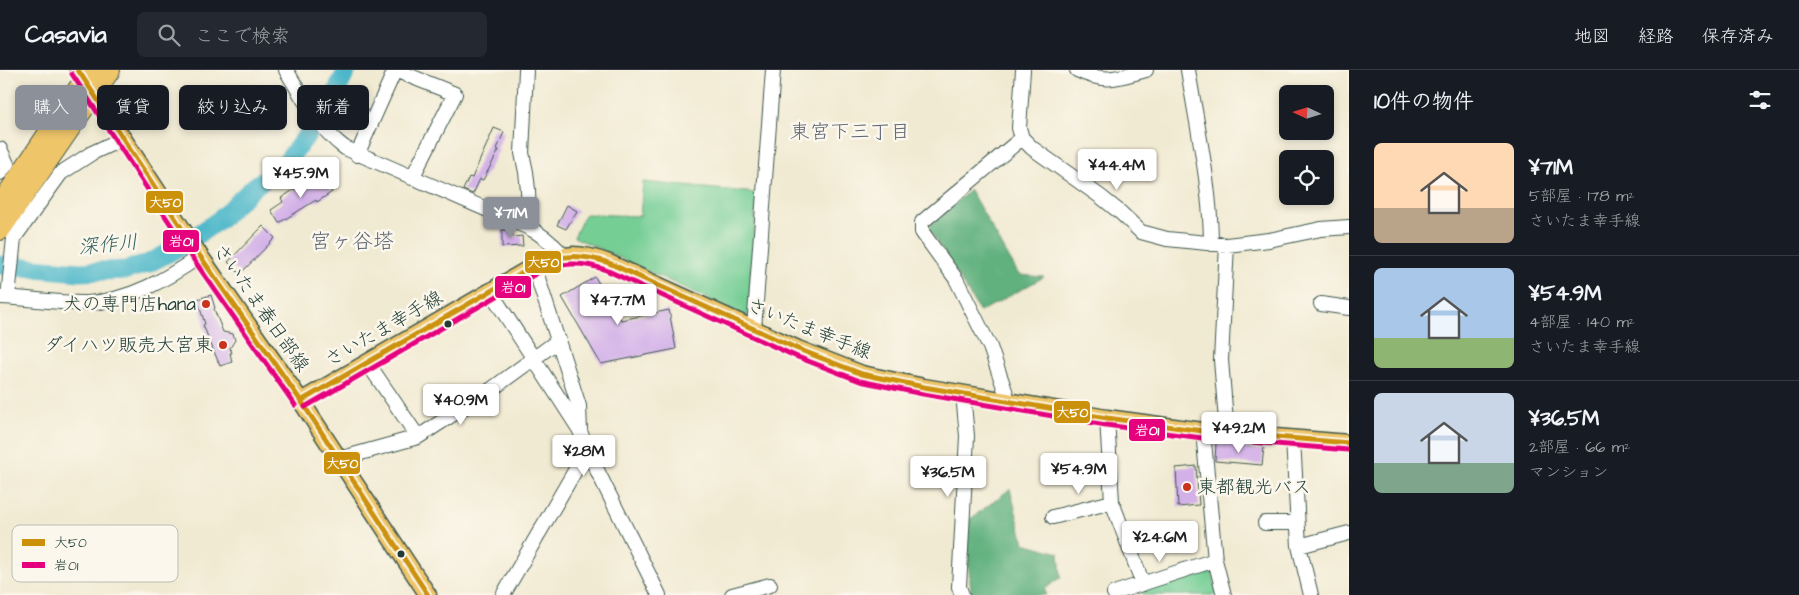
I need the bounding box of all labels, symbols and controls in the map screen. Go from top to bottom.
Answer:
search box [137,12,487,57]
text: Casavia [25,18,107,52]
icon: search [155,21,183,49]
text: ここで検索 [195,23,290,50]
text: 地図 [1574,24,1610,49]
text: 経路 [1638,24,1674,49]
text: 保存済み [1702,24,1774,49]
chip: 購入 [15,85,87,130]
chip: 賃貸 [97,85,169,130]
chip: 絞り込み [179,85,287,130]
chip: 新着 [297,85,369,130]
north arrow [1279,85,1334,140]
map controls [1279,85,1334,205]
icon: filters [1746,86,1774,114]
text: 10件の物件 [1374,87,1474,116]
district label: 東宮下三丁目 [790,118,910,146]
pin: ¥44.4M [1076,148,1158,191]
button: locate [1279,150,1334,205]
text: ¥71M [1529,153,1573,182]
text: ¥44.4M [1089,154,1145,176]
pin: ¥45.9M [260,156,342,199]
text: ¥45.9M [273,162,329,184]
icon: home [1414,163,1474,223]
text: 5部屋 · 178 m² [1529,185,1635,207]
line badge: 大50 [145,190,184,214]
text: 大50 [149,193,182,213]
pin: ¥71M [481,196,541,239]
text: ¥71M [494,202,528,224]
text: さいたま幸手線 [1529,210,1640,232]
district label: 宮ヶ谷塔 [310,227,394,256]
water label: 深作川 [77,228,139,262]
line badge: 岩01 [162,229,200,253]
text: 岩01 [169,232,194,252]
street label: さいたま春日部線 [207,238,315,378]
line badge: 大50 [524,250,562,274]
text: 大50 [527,253,560,273]
line badge: 岩01 [494,275,532,299]
text: 岩01 [501,278,526,298]
text: ¥54.9M [1529,279,1602,308]
street label: さいたま幸手線 [320,284,448,374]
pin: ¥47.7M [577,284,659,326]
icon: home [1414,288,1474,348]
text: ¥47.7M [591,289,645,311]
place label: 犬の専門店hana [63,291,196,318]
street label: さいたま幸手線 [743,292,875,366]
marker: 犬の専門店hana [200,298,212,310]
text: 4部屋 · 140 m² [1529,311,1635,333]
unlabelled marker [443,319,453,329]
place label: ダイハツ販売大宮東 [44,332,213,359]
text: さいたま幸手線 [1529,336,1640,358]
marker: ダイハツ販売大宮東 [217,339,229,351]
pin: ¥40.9M [420,384,502,426]
text: ¥40.9M [434,389,488,411]
line badge: 大50 [1053,400,1091,424]
text: 大50 [1056,403,1089,423]
text: ¥36.5M [1529,404,1599,433]
pin: ¥49.2M [1198,412,1280,454]
icon: home [1414,413,1474,473]
text: ¥49.2M [1212,417,1266,439]
line badge: 岩01 [1128,418,1166,442]
text: 岩01 [1135,421,1160,441]
pin: ¥28M [554,434,614,477]
text: 2部屋 · 66 m² [1529,436,1630,458]
text: ¥28M [563,440,605,462]
line badge: 大50 [323,451,361,475]
pin: ¥54.9M [1038,452,1120,495]
text: 大50 [326,454,359,474]
pin: ¥36.5M [907,456,989,498]
text: ¥54.9M [1051,458,1107,480]
text: ¥36.5M [921,461,975,483]
text: マンション [1529,461,1608,483]
place label: 東都観光バス [1197,474,1311,501]
marker: 東都観光バス [1181,481,1193,493]
pin: ¥24.6M [1119,520,1201,563]
legend [12,525,178,582]
text: ¥24.6M [1133,526,1187,548]
text: 大50 [54,533,87,553]
unlabelled marker [396,549,406,559]
text: 岩01 [54,556,79,576]

